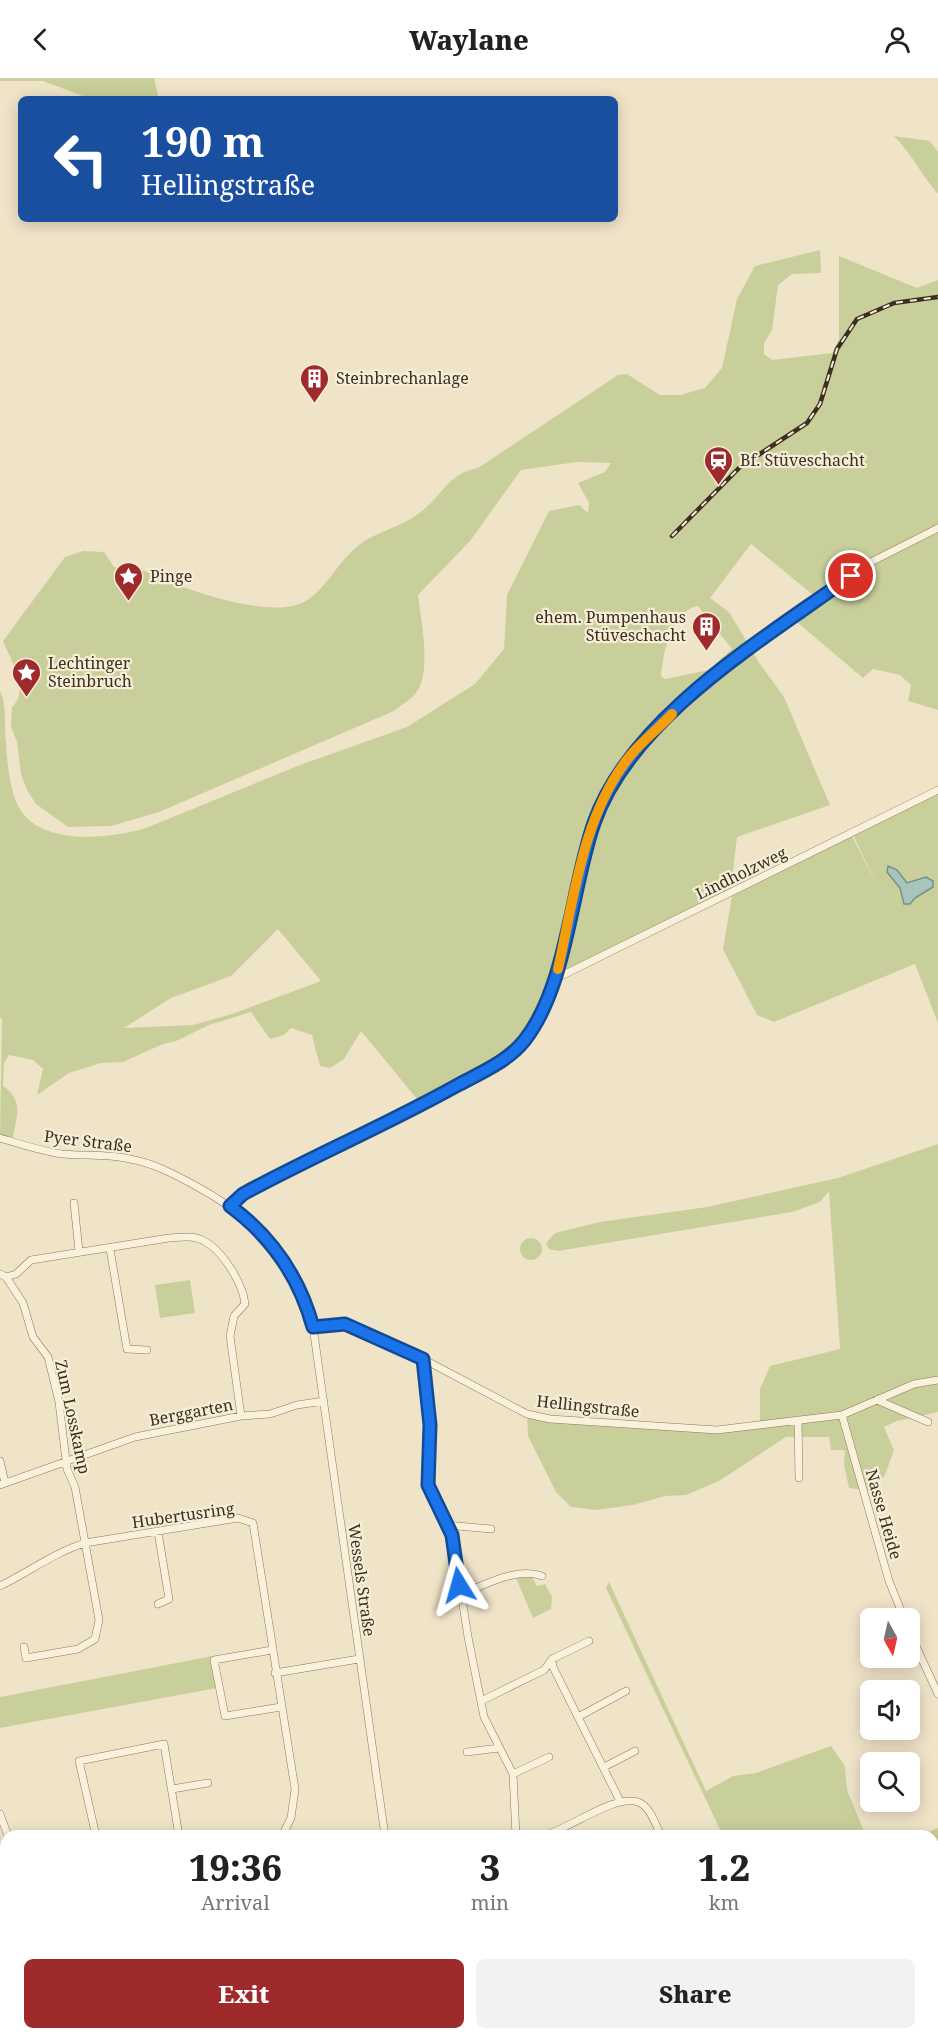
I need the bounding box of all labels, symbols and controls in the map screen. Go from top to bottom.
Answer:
text: Waylane [409,21,529,58]
icon: back [24,23,57,56]
icon: person [881,23,914,56]
text: 190 m [141,112,265,169]
icon: left [42,120,120,198]
text: Hellingstraße [141,166,315,203]
building icon: Steinbrechanlage [299,362,331,404]
place label: Steinbrechanlage [336,367,469,389]
station icon: Bf. Stüveschacht [703,444,735,486]
place label: Bf. Stüveschacht [740,449,865,471]
pin [825,550,876,601]
icon: arrive [834,559,867,592]
place icon: Pinge [113,560,145,602]
place label: Pinge [150,565,192,587]
place label: ehem. Pumpenhaus Stüveschacht [535,606,686,646]
building icon: ehem. Pumpenhaus Stüveschacht [691,610,723,652]
place label: Lechtinger Steinbruch [48,652,132,692]
place icon: Lechtinger Steinbruch [11,656,43,698]
street label: Lindholzweg [692,841,791,905]
street label: Pyer Straße [43,1125,133,1157]
street label: Zum Losskamp [50,1358,96,1476]
street label: Hellingstraße [536,1390,640,1422]
street label: Berggarten [147,1393,235,1431]
street label: Nasse Heide [861,1466,907,1562]
street label: Hubertusring [130,1497,236,1533]
street label: Wessels Straße [343,1522,381,1638]
position arrow [427,1553,491,1617]
north arrow [860,1608,920,1668]
map controls [860,1608,920,1812]
button: sound [860,1680,920,1740]
button: search [860,1752,920,1812]
text: 19:36 [189,1843,282,1892]
text: 3 [480,1843,500,1892]
text: 1.2 [698,1843,750,1892]
text: Arrival [201,1889,270,1916]
text: min [471,1889,509,1916]
text: km [709,1889,739,1916]
button: Exit [24,1959,464,2028]
button: Share [476,1959,915,2028]

